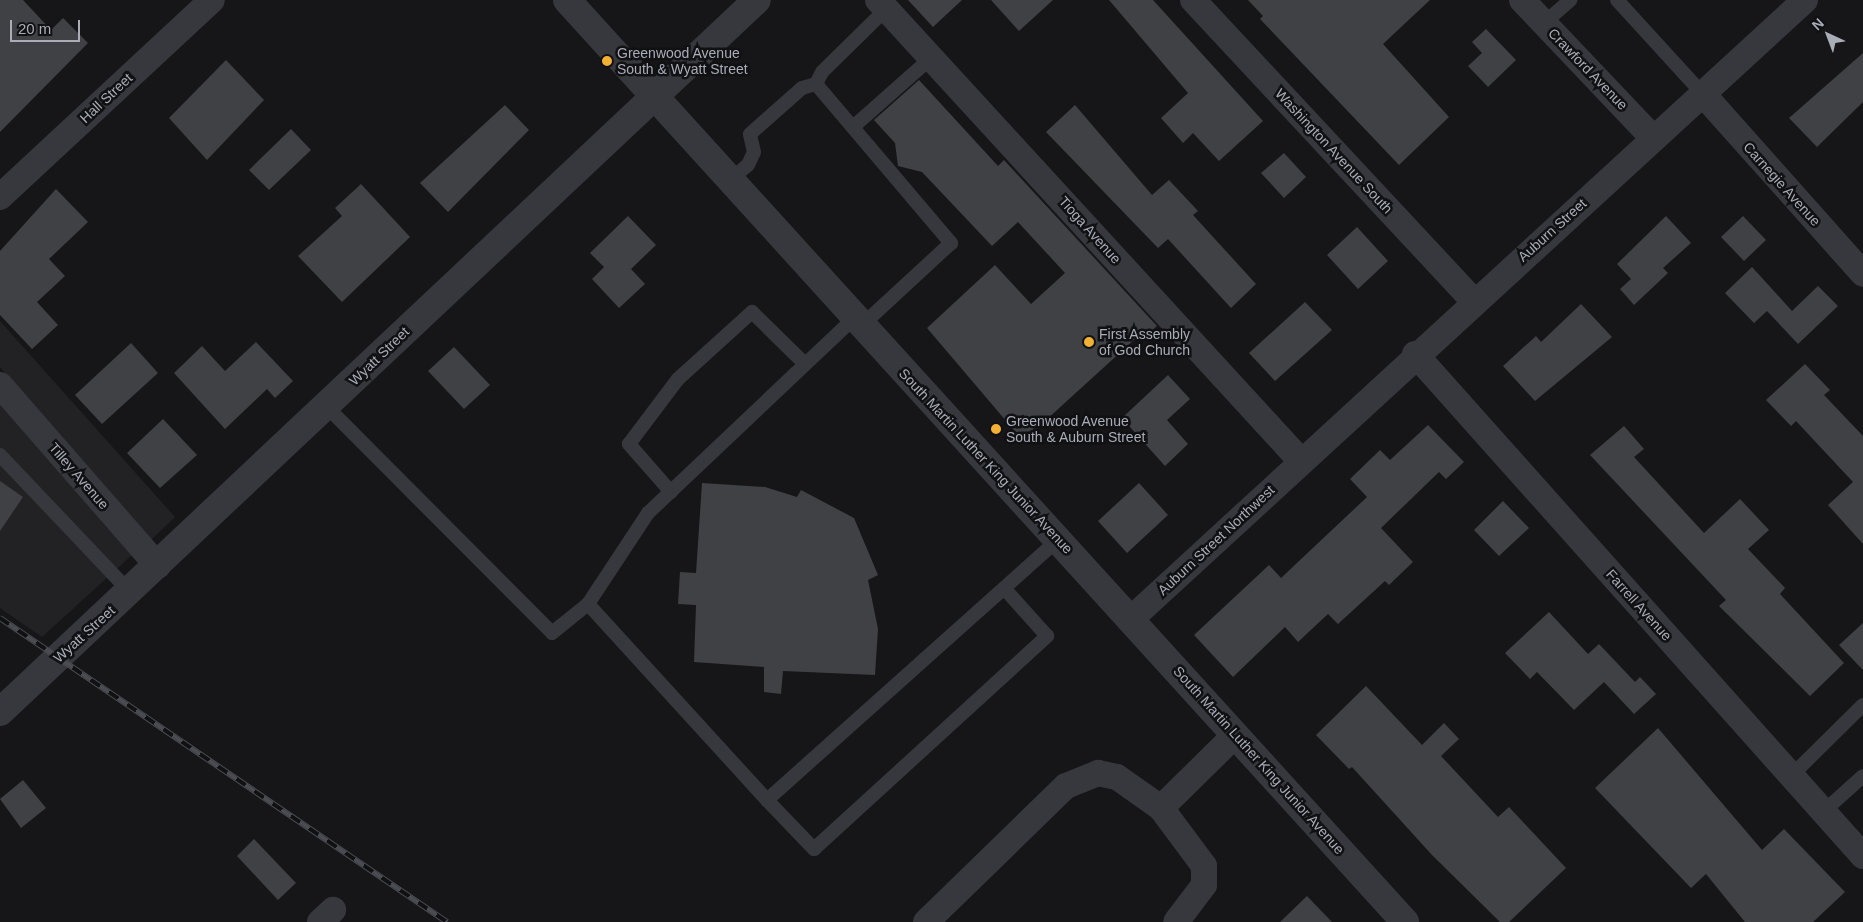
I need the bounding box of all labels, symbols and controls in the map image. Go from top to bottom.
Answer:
scale bar [12,10,82,42]
north arrow [1803,10,1853,60]
text: N [1809,15,1827,33]
text: 20 m [18,20,51,37]
street label: Crawford Avenue [1544,24,1632,114]
place label: Greenwood Avenue South & Wyatt Street [617,45,748,78]
marker: Greenwood Avenue South & Wyatt Street [601,55,613,67]
street label: Hall Street [76,70,136,126]
street label: Washington Avenue South [1272,85,1396,217]
street label: Carnegie Avenue [1740,138,1824,230]
street label: Tioga Avenue [1055,193,1125,267]
street label: Auburn Street [1514,195,1590,265]
street label: Wyatt Street [346,323,412,389]
place label: First Assembly of God Church [1099,326,1191,358]
marker: First Assembly of God Church [1083,336,1095,348]
street label: South Martin Luther King Junior Avenue [895,365,1077,557]
place label: Greenwood Avenue South & Auburn Street [1006,413,1146,446]
marker: Greenwood Avenue South & Auburn Street [990,423,1002,435]
street label: Tilley Avenue [45,439,113,513]
street label: Auburn Street Northwest [1154,482,1278,598]
street label: Farrell Avenue [1602,566,1676,644]
street label: Wyatt Street [50,602,118,666]
street label: South Martin Luther King Junior Avenue [1170,662,1348,858]

